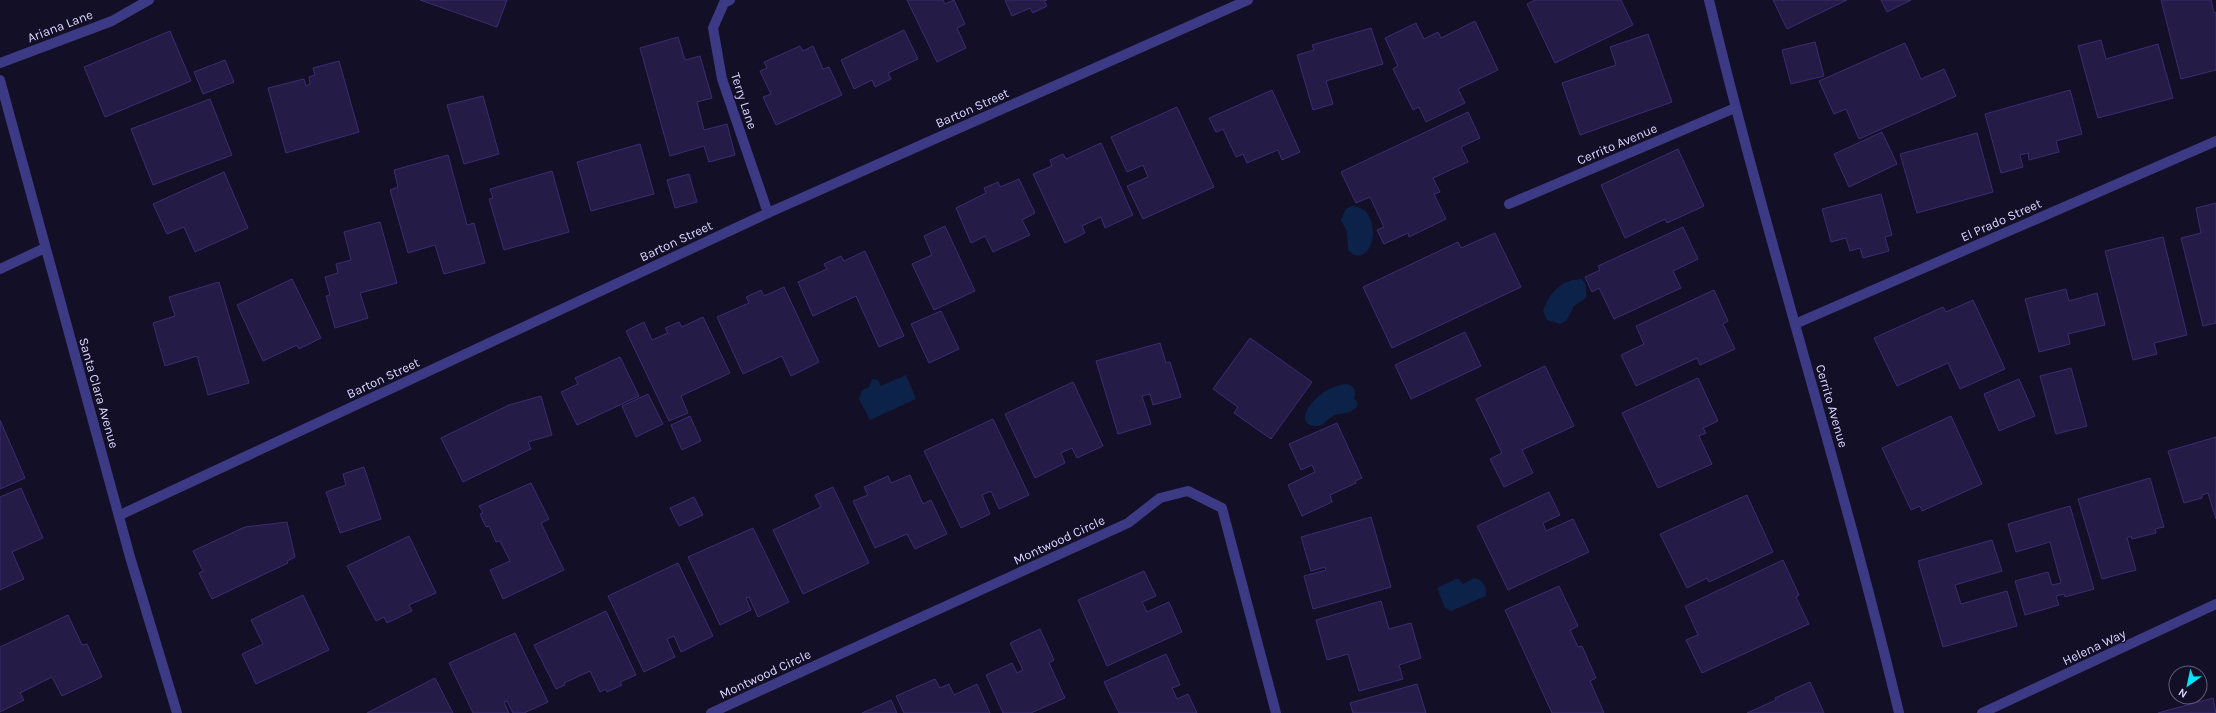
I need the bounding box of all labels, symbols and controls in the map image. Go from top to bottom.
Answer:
street label: Ariana Lane [25,7,95,45]
street label: Terry Lane [728,71,760,131]
street label: Barton Street [933,85,1011,131]
street label: Cerrito Avenue [1575,120,1660,168]
street label: El Prado Street [1958,195,2044,244]
street label: Barton Street [637,218,715,264]
street label: Santa Clara Avenue [76,336,122,450]
street label: Barton Street [344,355,422,401]
street label: Cerrito Avenue [1813,363,1851,450]
street label: Montwood Circle [1011,512,1107,568]
street label: Helena Way [2060,626,2128,668]
street label: Montwood Circle [717,646,813,702]
north arrow [2168,665,2208,705]
text: N [2176,685,2190,701]

